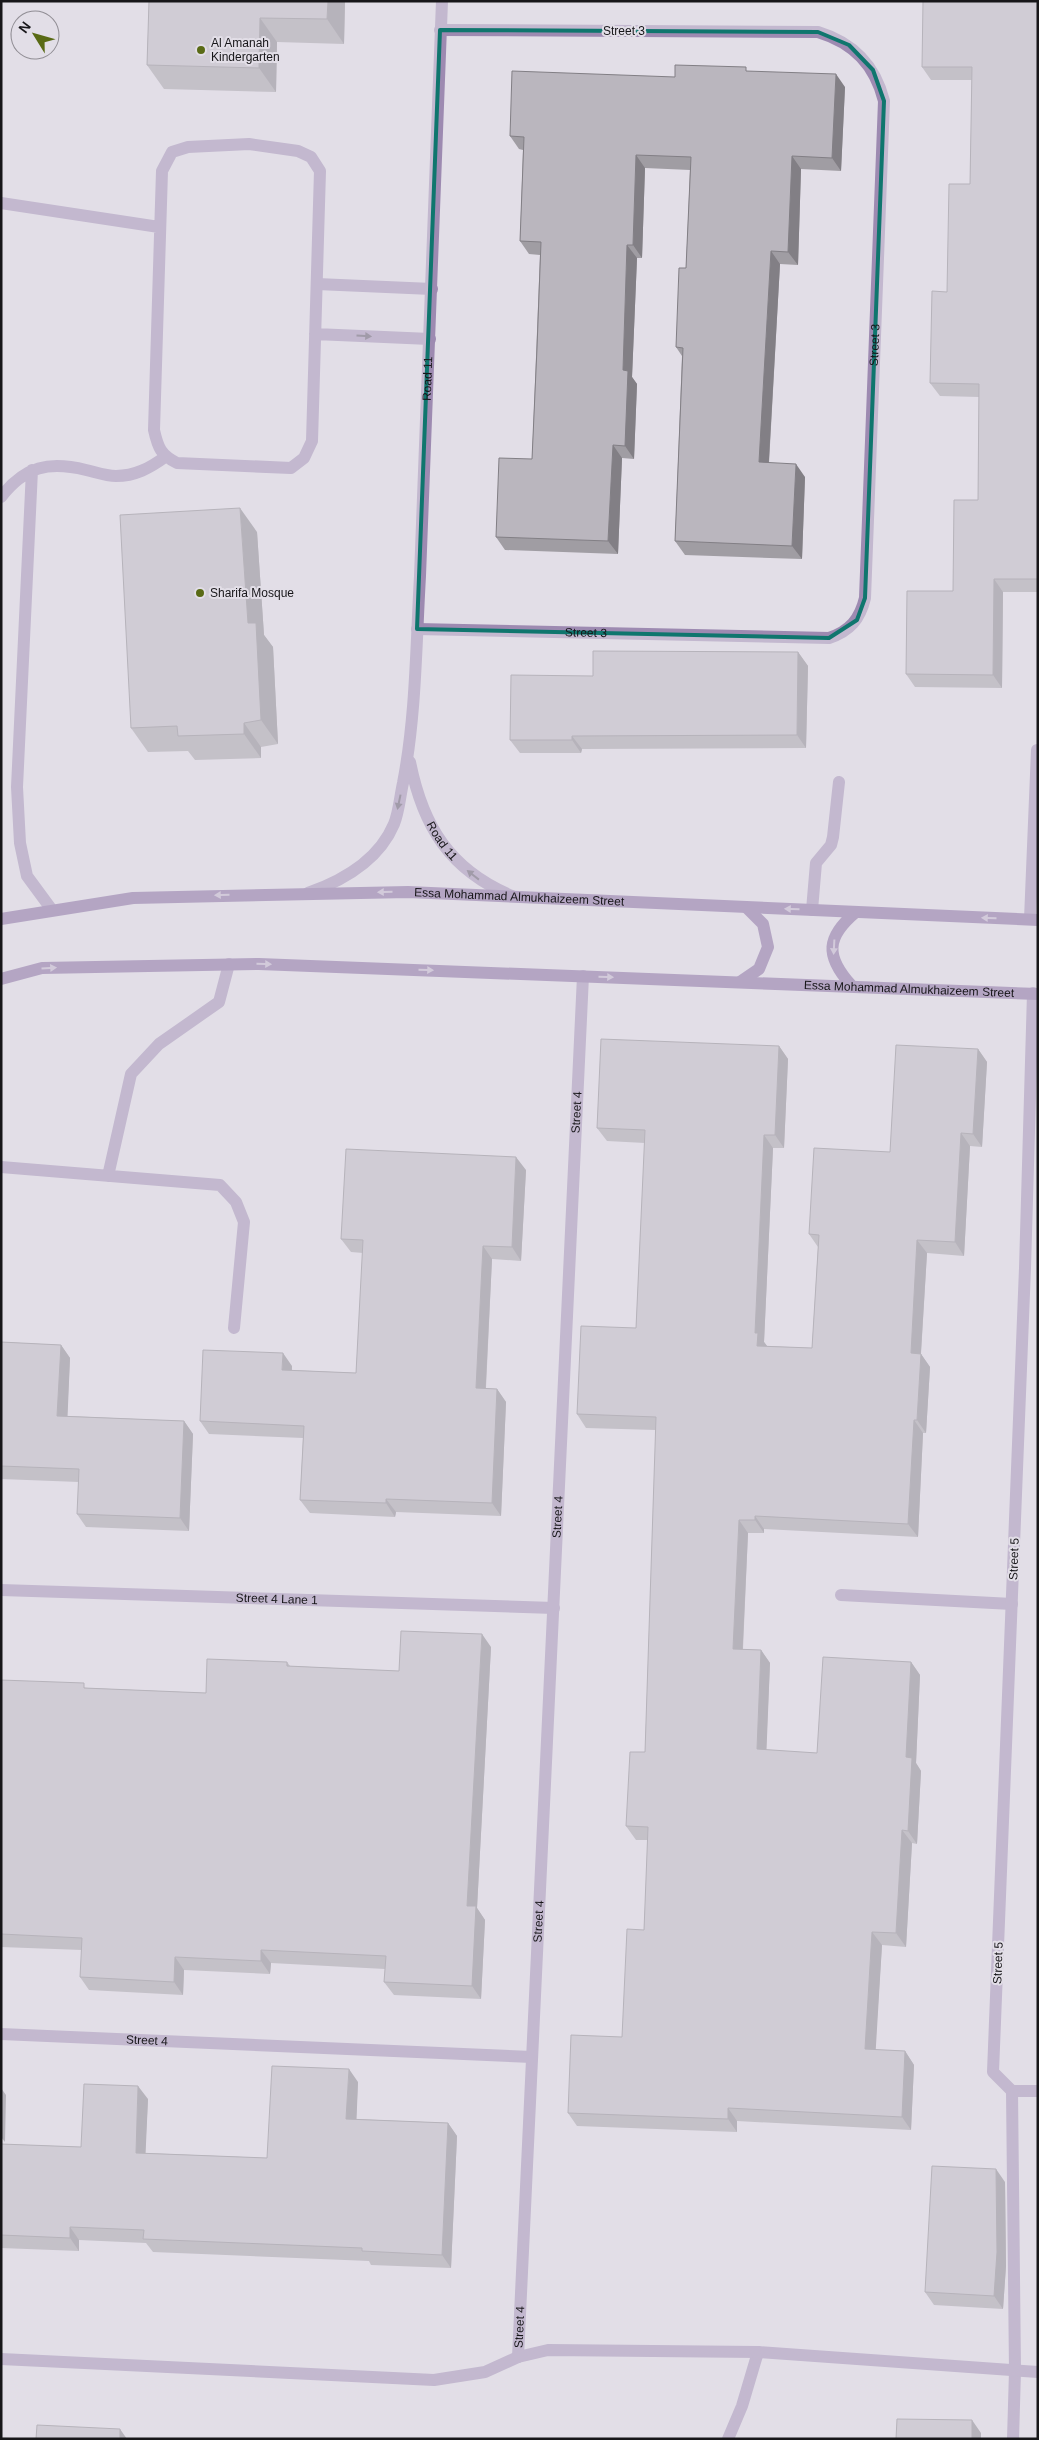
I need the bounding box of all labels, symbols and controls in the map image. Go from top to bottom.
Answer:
north arrow [10,10,60,60]
text: N [15,18,34,36]
street label: Street 3 [603,24,645,38]
place label: Al Amanah Kindergarten [211,36,280,64]
marker: Al Amanah Kindergarten [195,44,207,56]
street label: Street 3 [867,323,882,366]
one-way arrow [356,333,372,341]
street label: Road 11 [420,356,435,401]
place label: Sharifa Mosque [210,586,294,600]
marker: Sharifa Mosque [194,587,206,599]
street label: Street 3 [565,625,607,640]
one-way arrow [395,795,403,810]
street label: Road 11 [424,819,461,864]
one-way arrow [467,869,480,880]
street label: Essa Mohammad Almukhaizeem Street [414,885,625,909]
one-way arrow [376,888,392,896]
one-way arrow [214,891,230,899]
one-way arrow [783,905,799,913]
one-way arrow [981,913,997,921]
one-way arrow [830,940,838,956]
one-way arrow [256,960,272,968]
one-way arrow [41,964,57,972]
one-way arrow [418,966,434,974]
one-way arrow [598,973,614,981]
street label: Essa Mohammad Almukhaizeem Street [804,978,1015,1000]
street label: Street 4 [569,1091,585,1134]
street label: Street 4 [550,1495,566,1538]
street label: Street 5 [1006,1537,1022,1580]
street label: Street 4 Lane 1 [236,1591,318,1607]
street label: Street 4 [531,1900,546,1943]
street label: Street 5 [990,1941,1006,1984]
street label: Street 4 [126,2032,169,2048]
street label: Street 4 [511,2305,527,2348]

